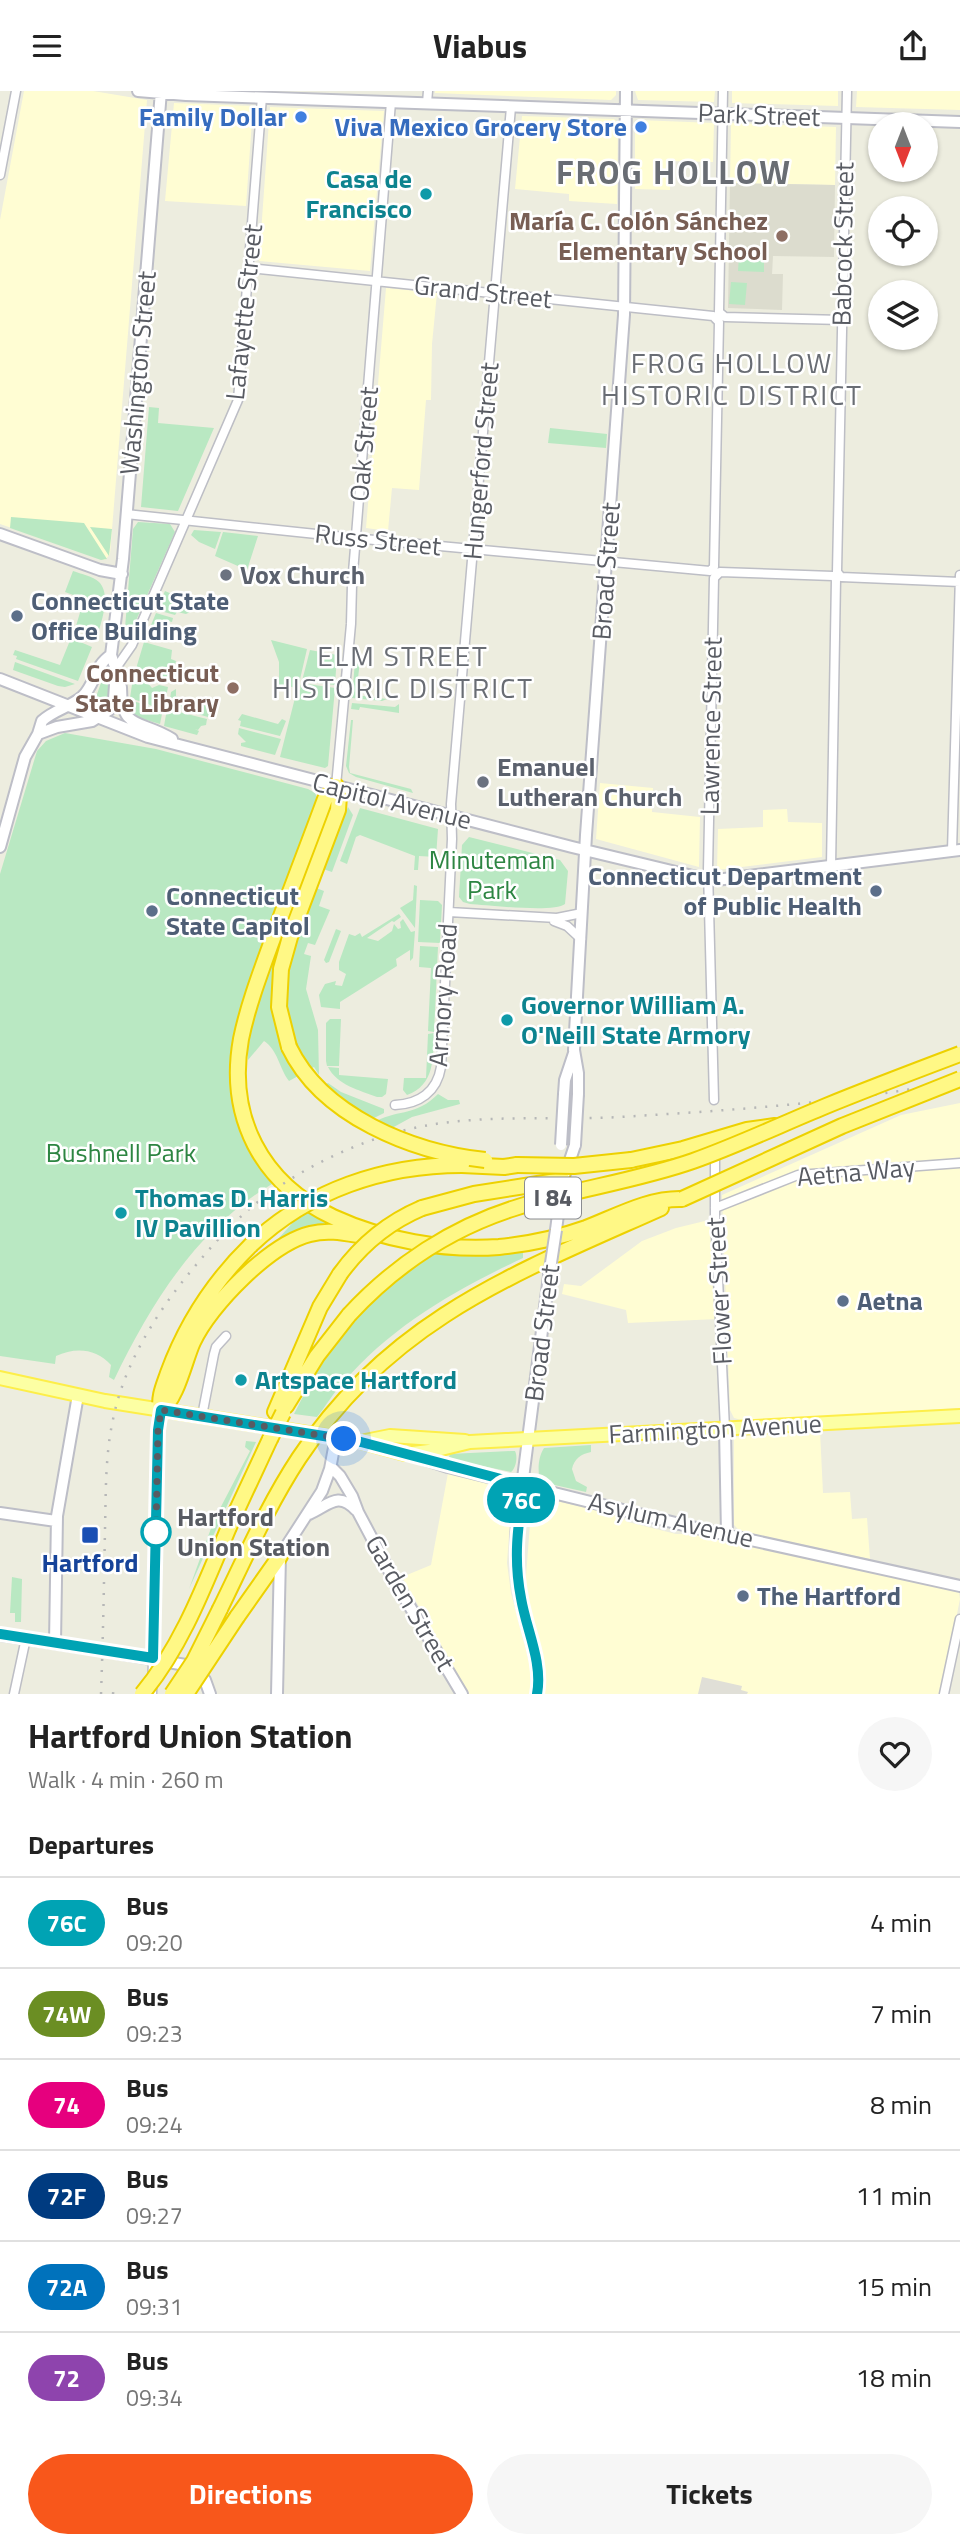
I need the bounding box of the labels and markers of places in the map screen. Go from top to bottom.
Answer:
place label: Family Dollar [139,97,287,136]
place label: Viva Mexico Grocery Store [335,107,627,146]
marker: Family Dollar [293,109,309,125]
marker: Viva Mexico Grocery Store [633,119,649,135]
place label: Casa de Francisco [305,159,412,228]
marker: Casa de Francisco [418,186,434,202]
place label: María C. Colón Sánchez Elementary School [509,201,768,270]
marker: María C. Colón Sánchez Elementary School [774,228,790,244]
place label: Vox Church [240,555,365,594]
marker: Vox Church [218,567,234,583]
place label: Connecticut State Office Building [31,581,229,650]
marker: Connecticut State Office Building [9,608,25,624]
place label: Connecticut State Library [75,653,219,722]
marker: Connecticut State Library [225,680,241,696]
place label: Emanuel Lutheran Church [497,747,682,816]
marker: Emanuel Lutheran Church [475,774,491,790]
place label: Connecticut Department of Public Health [588,856,862,925]
place label: Connecticut State Capitol [166,876,310,945]
marker: Connecticut Department of Public Health [868,883,884,899]
marker: Connecticut State Capitol [144,903,160,919]
place label: Governor William A. O'Neill State Armory [521,985,751,1054]
marker: Governor William A. O'Neill State Armory [499,1012,515,1028]
place label: Thomas D. Harris IV Pavillion [135,1178,328,1247]
marker: Thomas D. Harris IV Pavillion [113,1205,129,1221]
place label: Aetna [857,1281,923,1320]
marker: Aetna [835,1293,851,1309]
place label: Artspace Hartford [255,1360,457,1399]
marker: Artspace Hartford [233,1372,249,1388]
place label: Hartford Union Station [177,1497,330,1566]
marker: Hartford Union Station [141,1517,171,1547]
marker: Hartford [80,1525,100,1545]
place label: Hartford [42,1543,138,1582]
place label: The Hartford [757,1576,901,1615]
marker: The Hartford [735,1588,751,1604]

